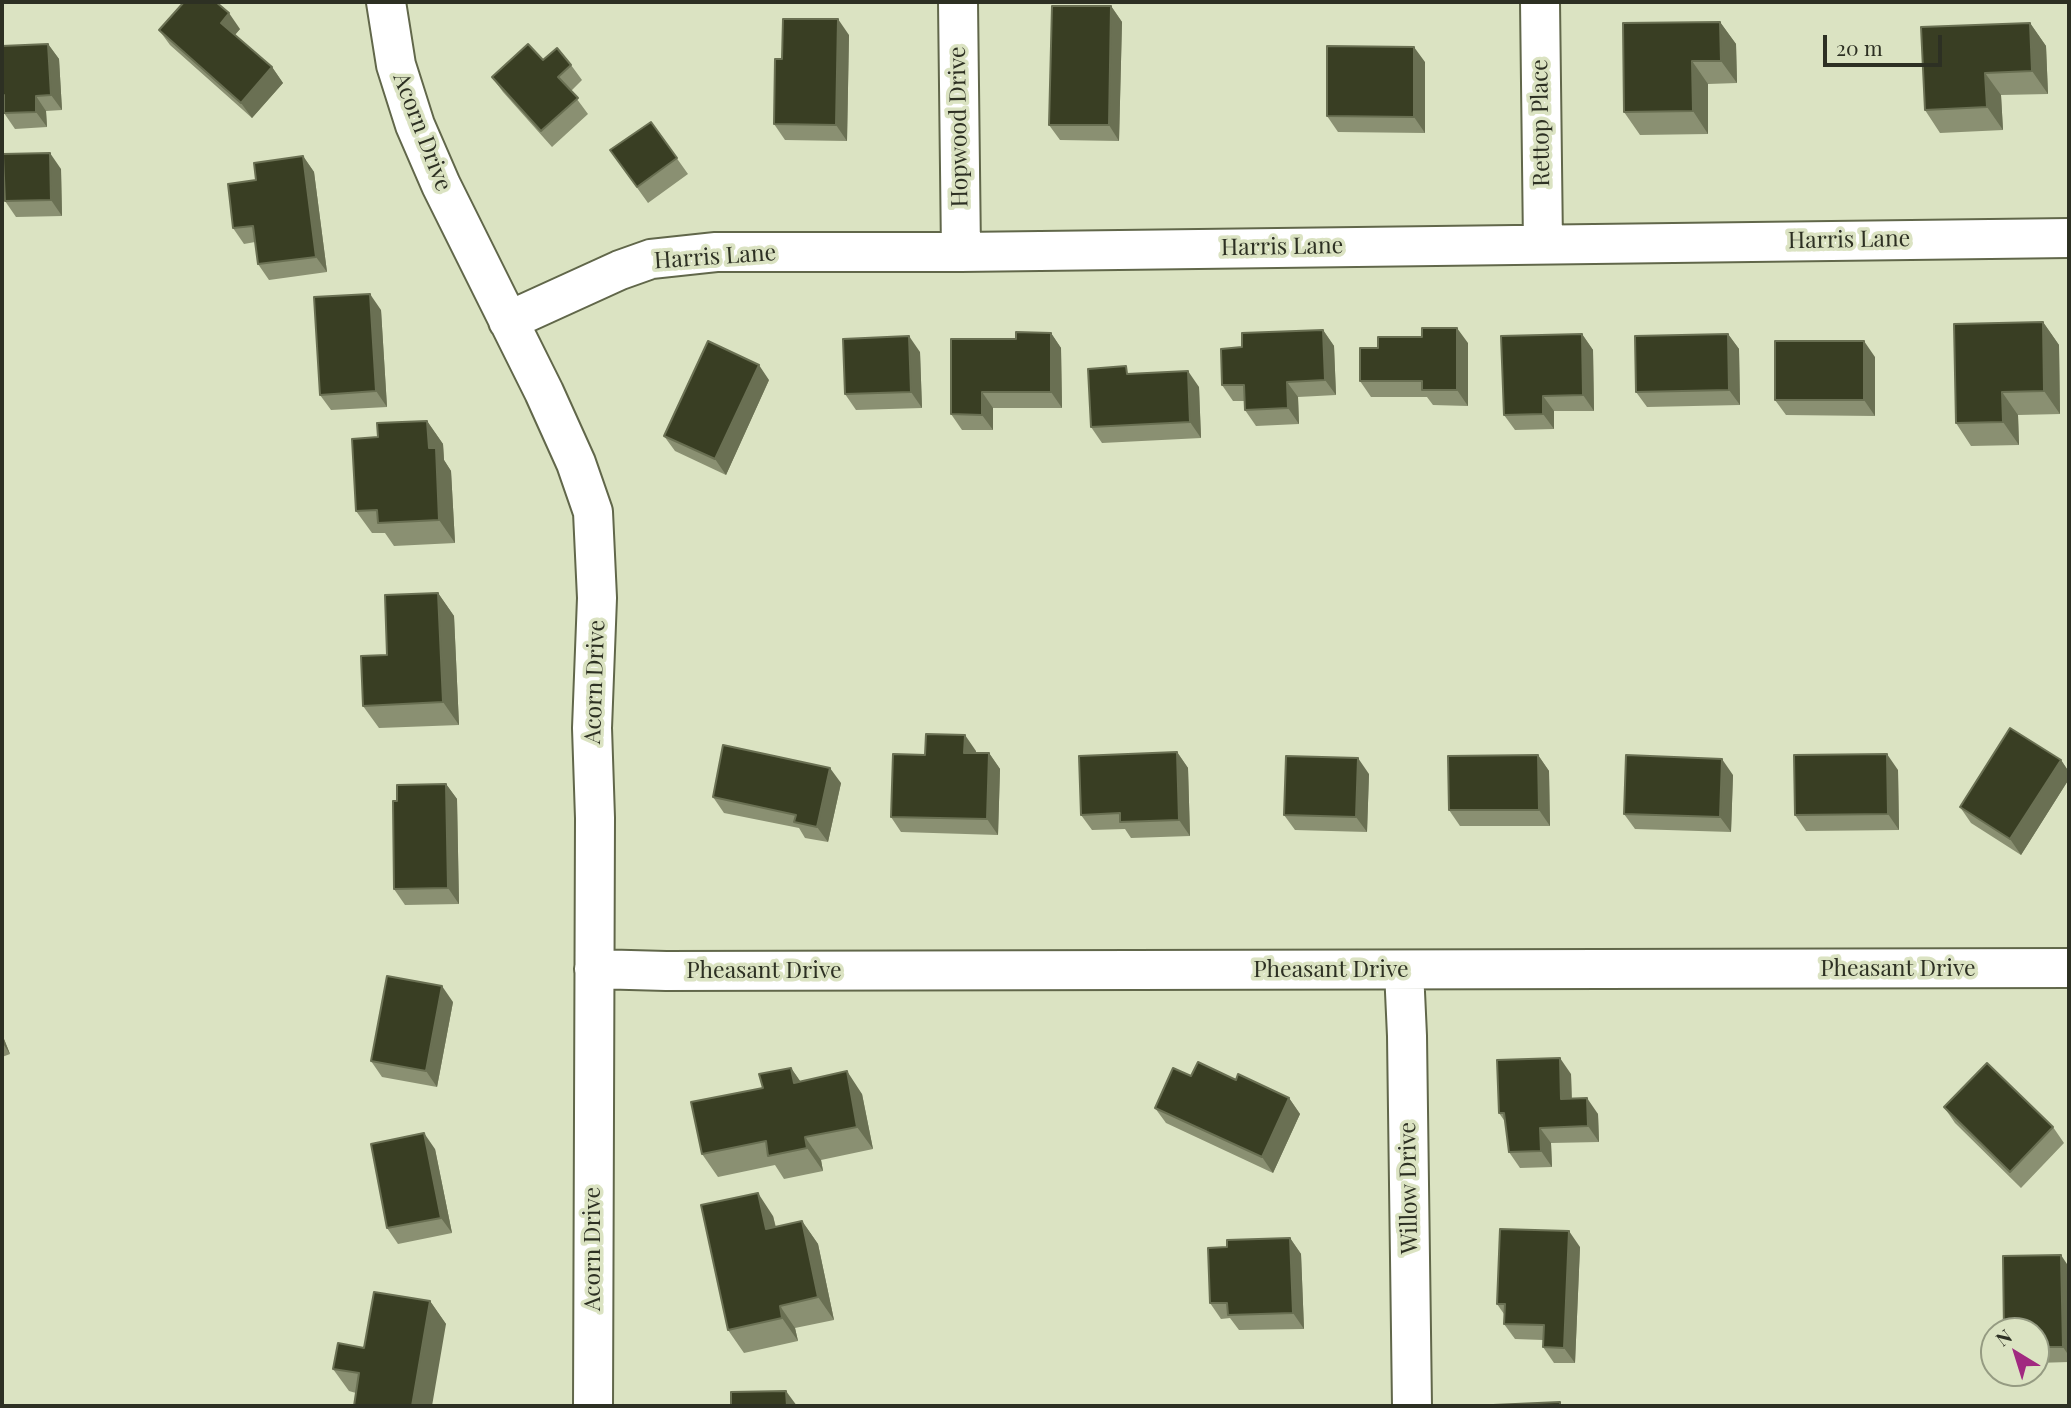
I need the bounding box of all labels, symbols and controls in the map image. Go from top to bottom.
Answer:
scale bar [1826,21,1945,65]
text: 20 m [1836,33,1883,61]
street label: Hopwood Drive [944,46,974,208]
street label: Rettop Place [1526,59,1556,187]
street label: Acorn Drive [387,69,457,195]
street label: Harris Lane [1788,225,1910,255]
street label: Harris Lane [1221,232,1343,262]
street label: Harris Lane [653,239,777,275]
street label: Acorn Drive [579,619,611,745]
street label: Pheasant Drive [1820,955,1976,983]
street label: Pheasant Drive [1253,956,1409,984]
street label: Pheasant Drive [686,957,842,985]
street label: Willow Drive [1394,1122,1424,1254]
street label: Acorn Drive [579,1187,607,1311]
north arrow [1980,1317,2050,1387]
text: N [1990,1323,2017,1351]

